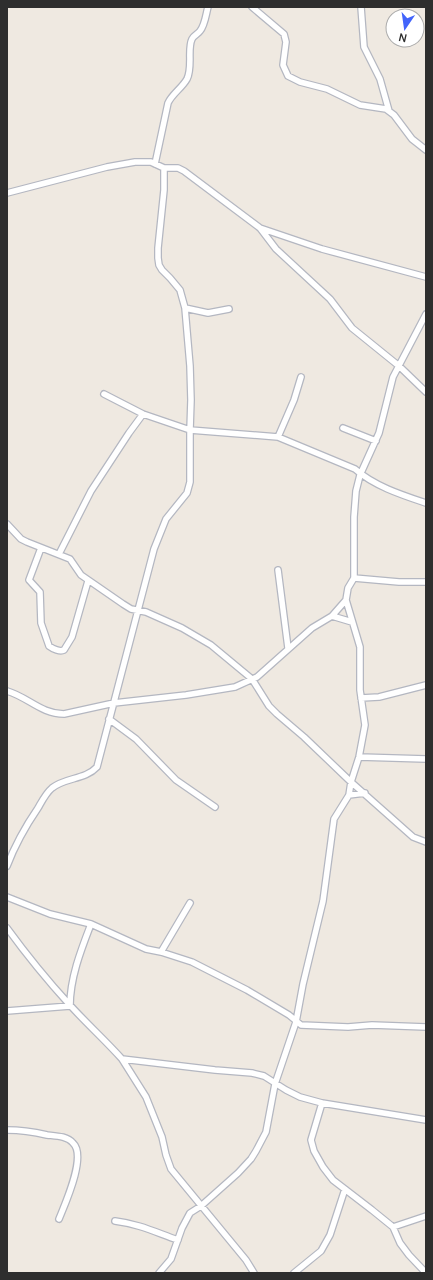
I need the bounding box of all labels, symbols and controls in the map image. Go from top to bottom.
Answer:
north arrow [385,8,425,48]
text: N [397,30,408,46]

